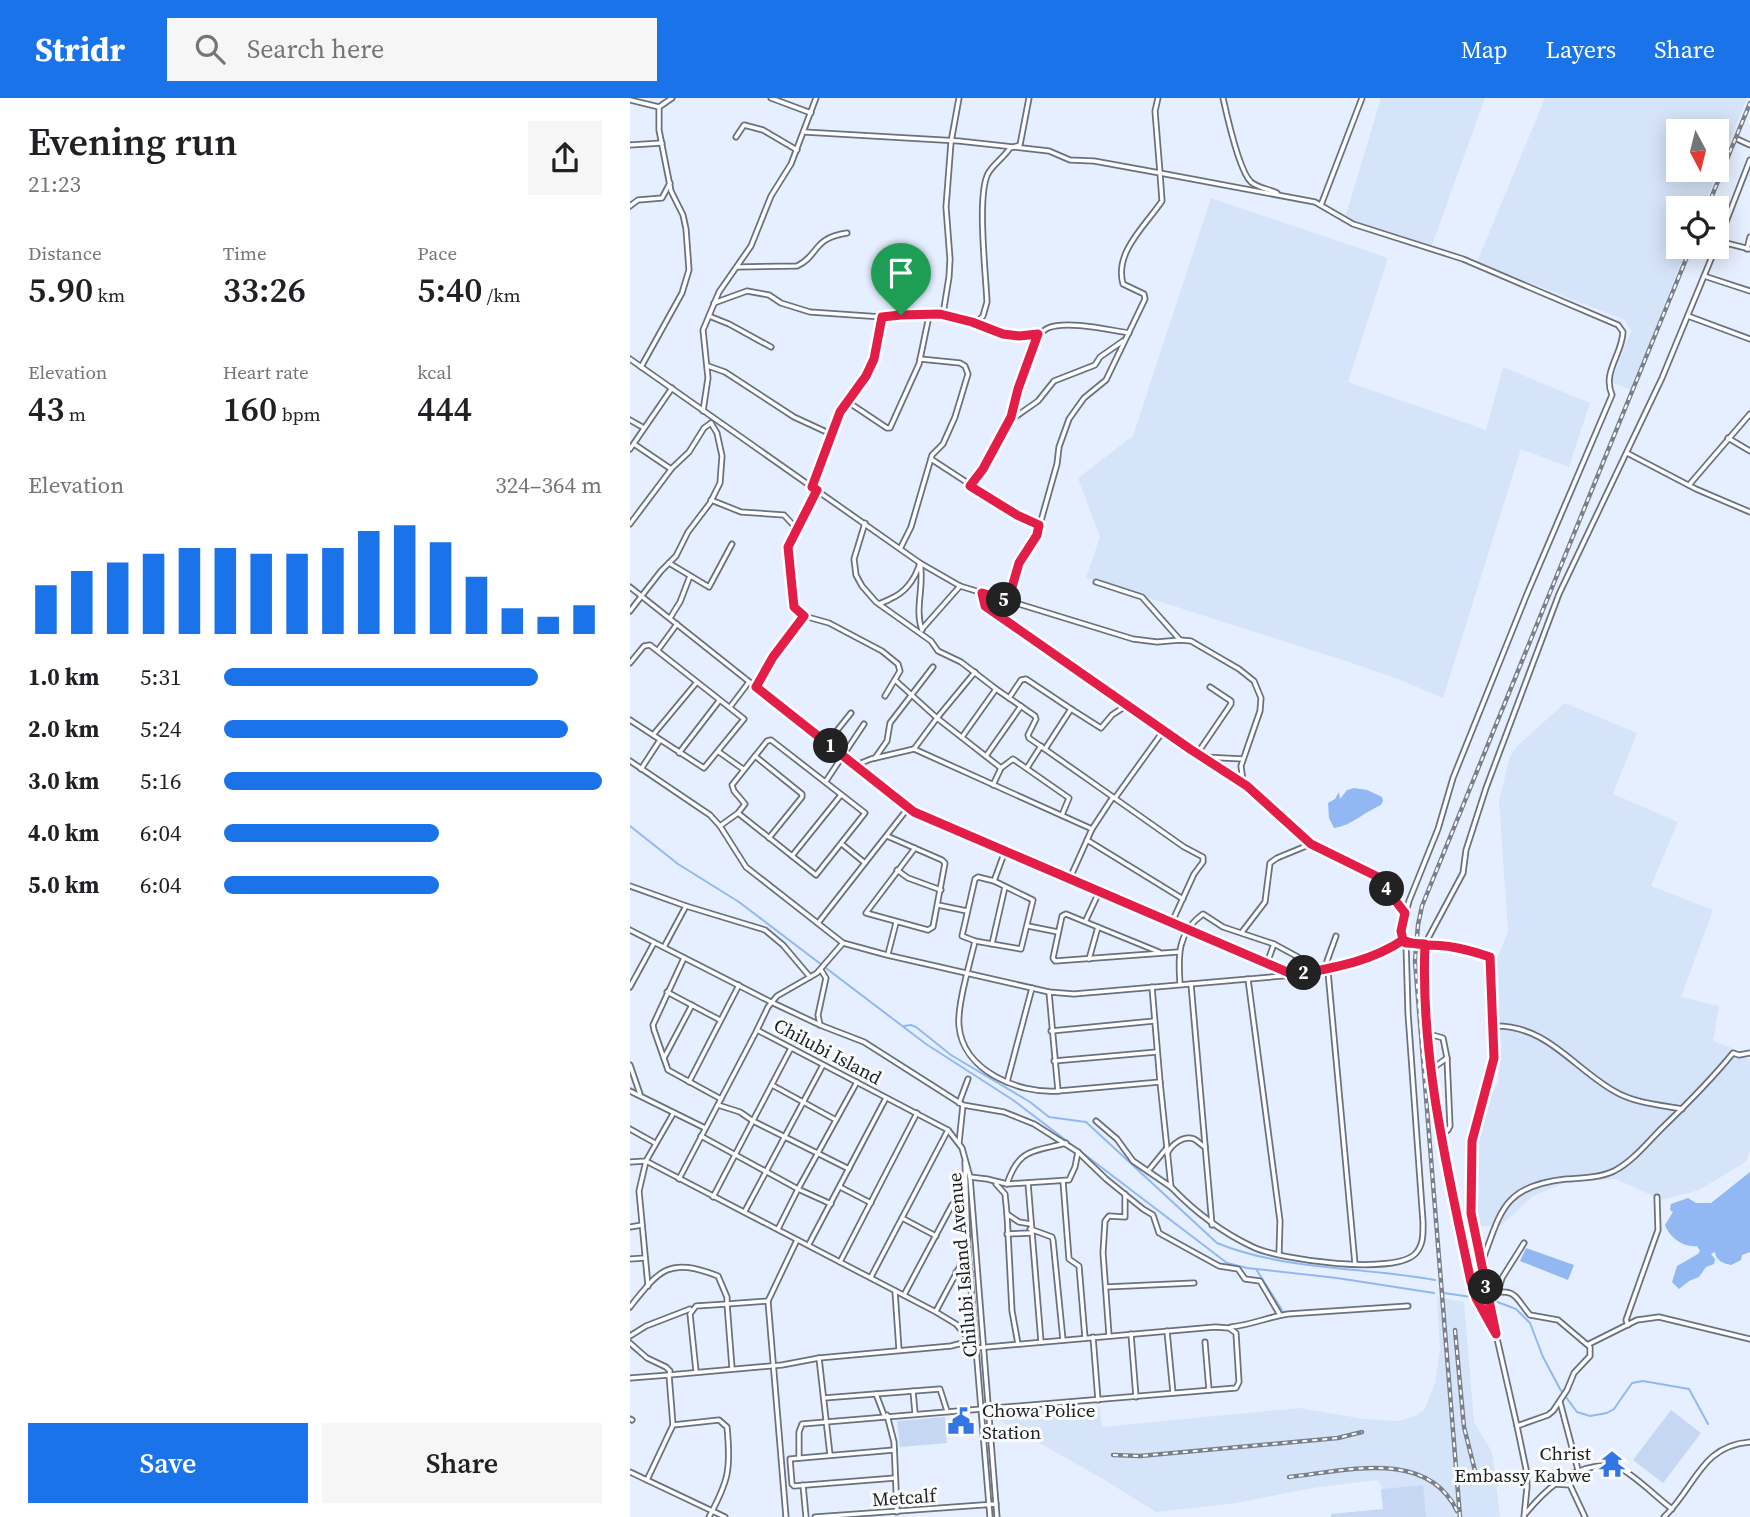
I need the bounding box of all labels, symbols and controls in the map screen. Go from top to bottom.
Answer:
search box [167,18,657,81]
text: Stridr [35,27,125,72]
icon: search [191,30,229,68]
text: Search here [247,31,384,67]
text: Map [1461,33,1508,66]
text: Layers [1546,33,1616,66]
text: Share [1654,33,1715,66]
text: Evening run [28,116,237,168]
north arrow [1666,119,1729,182]
map controls [1666,119,1729,259]
button: share [528,121,602,195]
text: 21:23 [28,168,81,200]
button: locate [1666,196,1729,259]
text: Distance [28,240,102,266]
text: Time [223,240,267,266]
text: Pace [417,240,457,266]
pin [871,243,931,315]
icon: arrive [882,254,920,292]
text: 5.90 [28,266,93,314]
text: 33:26 [223,266,306,314]
text: 5:40 [417,266,482,314]
text: km [93,282,125,308]
text: /km [482,282,521,308]
text: Elevation [28,359,107,385]
text: Heart rate [223,359,309,385]
text: kcal [417,359,452,385]
text: 43 [28,385,64,433]
text: 160 [223,385,277,433]
text: 444 [417,385,472,433]
text: m [64,401,86,427]
text: bpm [277,401,321,427]
text: Elevation [28,469,124,501]
text: 324–364 m [495,469,602,501]
pin: 5 [986,582,1022,618]
text: 5 [998,586,1009,612]
text: 1.0 km [28,661,99,693]
text: 5:31 [140,661,181,693]
text: 2.0 km [28,713,99,745]
text: 5:24 [140,713,181,745]
pin: 1 [814,728,848,764]
text: 1 [825,732,836,758]
text: 3.0 km [28,765,99,797]
text: 5:16 [140,765,181,797]
text: 4.0 km [28,817,99,849]
text: 6:04 [140,817,181,849]
text: 5.0 km [28,869,99,901]
text: 6:04 [140,869,181,901]
pin: 4 [1370,872,1404,906]
text: 4 [1381,875,1392,901]
pin: 2 [1286,956,1322,990]
text: 2 [1298,959,1309,985]
street label: Chilubi Island [769,1012,887,1090]
street label: Chilubi Island Avenue [941,1171,983,1359]
pin: 3 [1468,1270,1504,1304]
text: 3 [1480,1273,1491,1299]
place label: Chowa Police Station [982,1397,1096,1445]
public building icon: Chowa Police Station [946,1406,976,1436]
button: Save [28,1423,308,1503]
button: Share [322,1423,602,1503]
place label: Christ Embassy Kabwe [1454,1440,1592,1488]
temple icon: Christ Embassy Kabwe [1597,1449,1627,1479]
street label: Metcalf [871,1482,939,1512]

